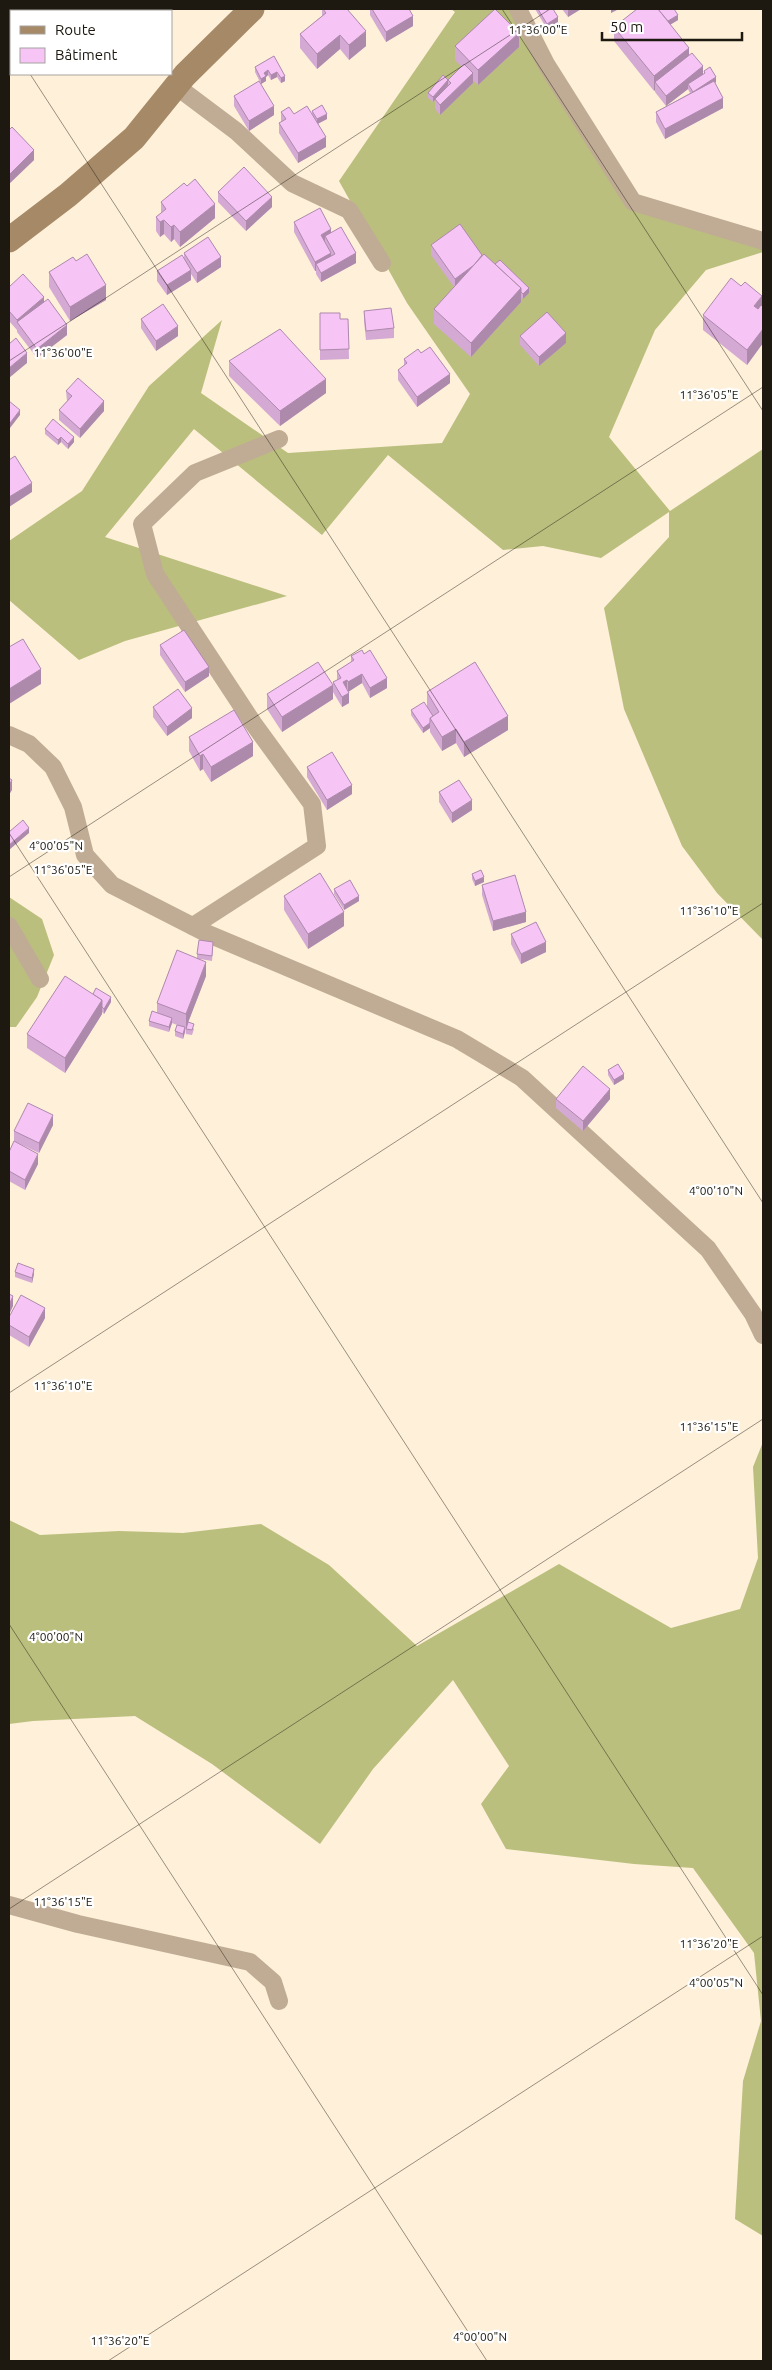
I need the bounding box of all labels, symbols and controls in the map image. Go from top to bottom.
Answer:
legend [10,10,172,75]
scale bar [602,10,742,42]
text: 50 m [610,18,643,35]
text: Route [55,21,96,38]
text: 11°36'00"E [509,23,568,36]
text: Bâtiment [55,46,118,63]
text: 11°36'00"E [34,346,93,359]
text: 11°36'05"E [680,388,739,401]
text: 4°00'05"N [29,839,83,852]
text: 11°36'05"E [34,863,93,876]
text: 11°36'10"E [680,904,739,917]
text: 4°00'10"N [689,1184,743,1197]
text: 11°36'10"E [34,1379,93,1392]
text: 11°36'15"E [680,1420,739,1433]
text: 4°00'00"N [29,1630,83,1643]
text: 11°36'15"E [34,1895,93,1908]
text: 11°36'20"E [680,1937,739,1950]
text: 4°00'05"N [689,1976,743,1989]
text: 4°00'00"N [453,2330,507,2343]
text: 11°36'20"E [91,2334,150,2347]

